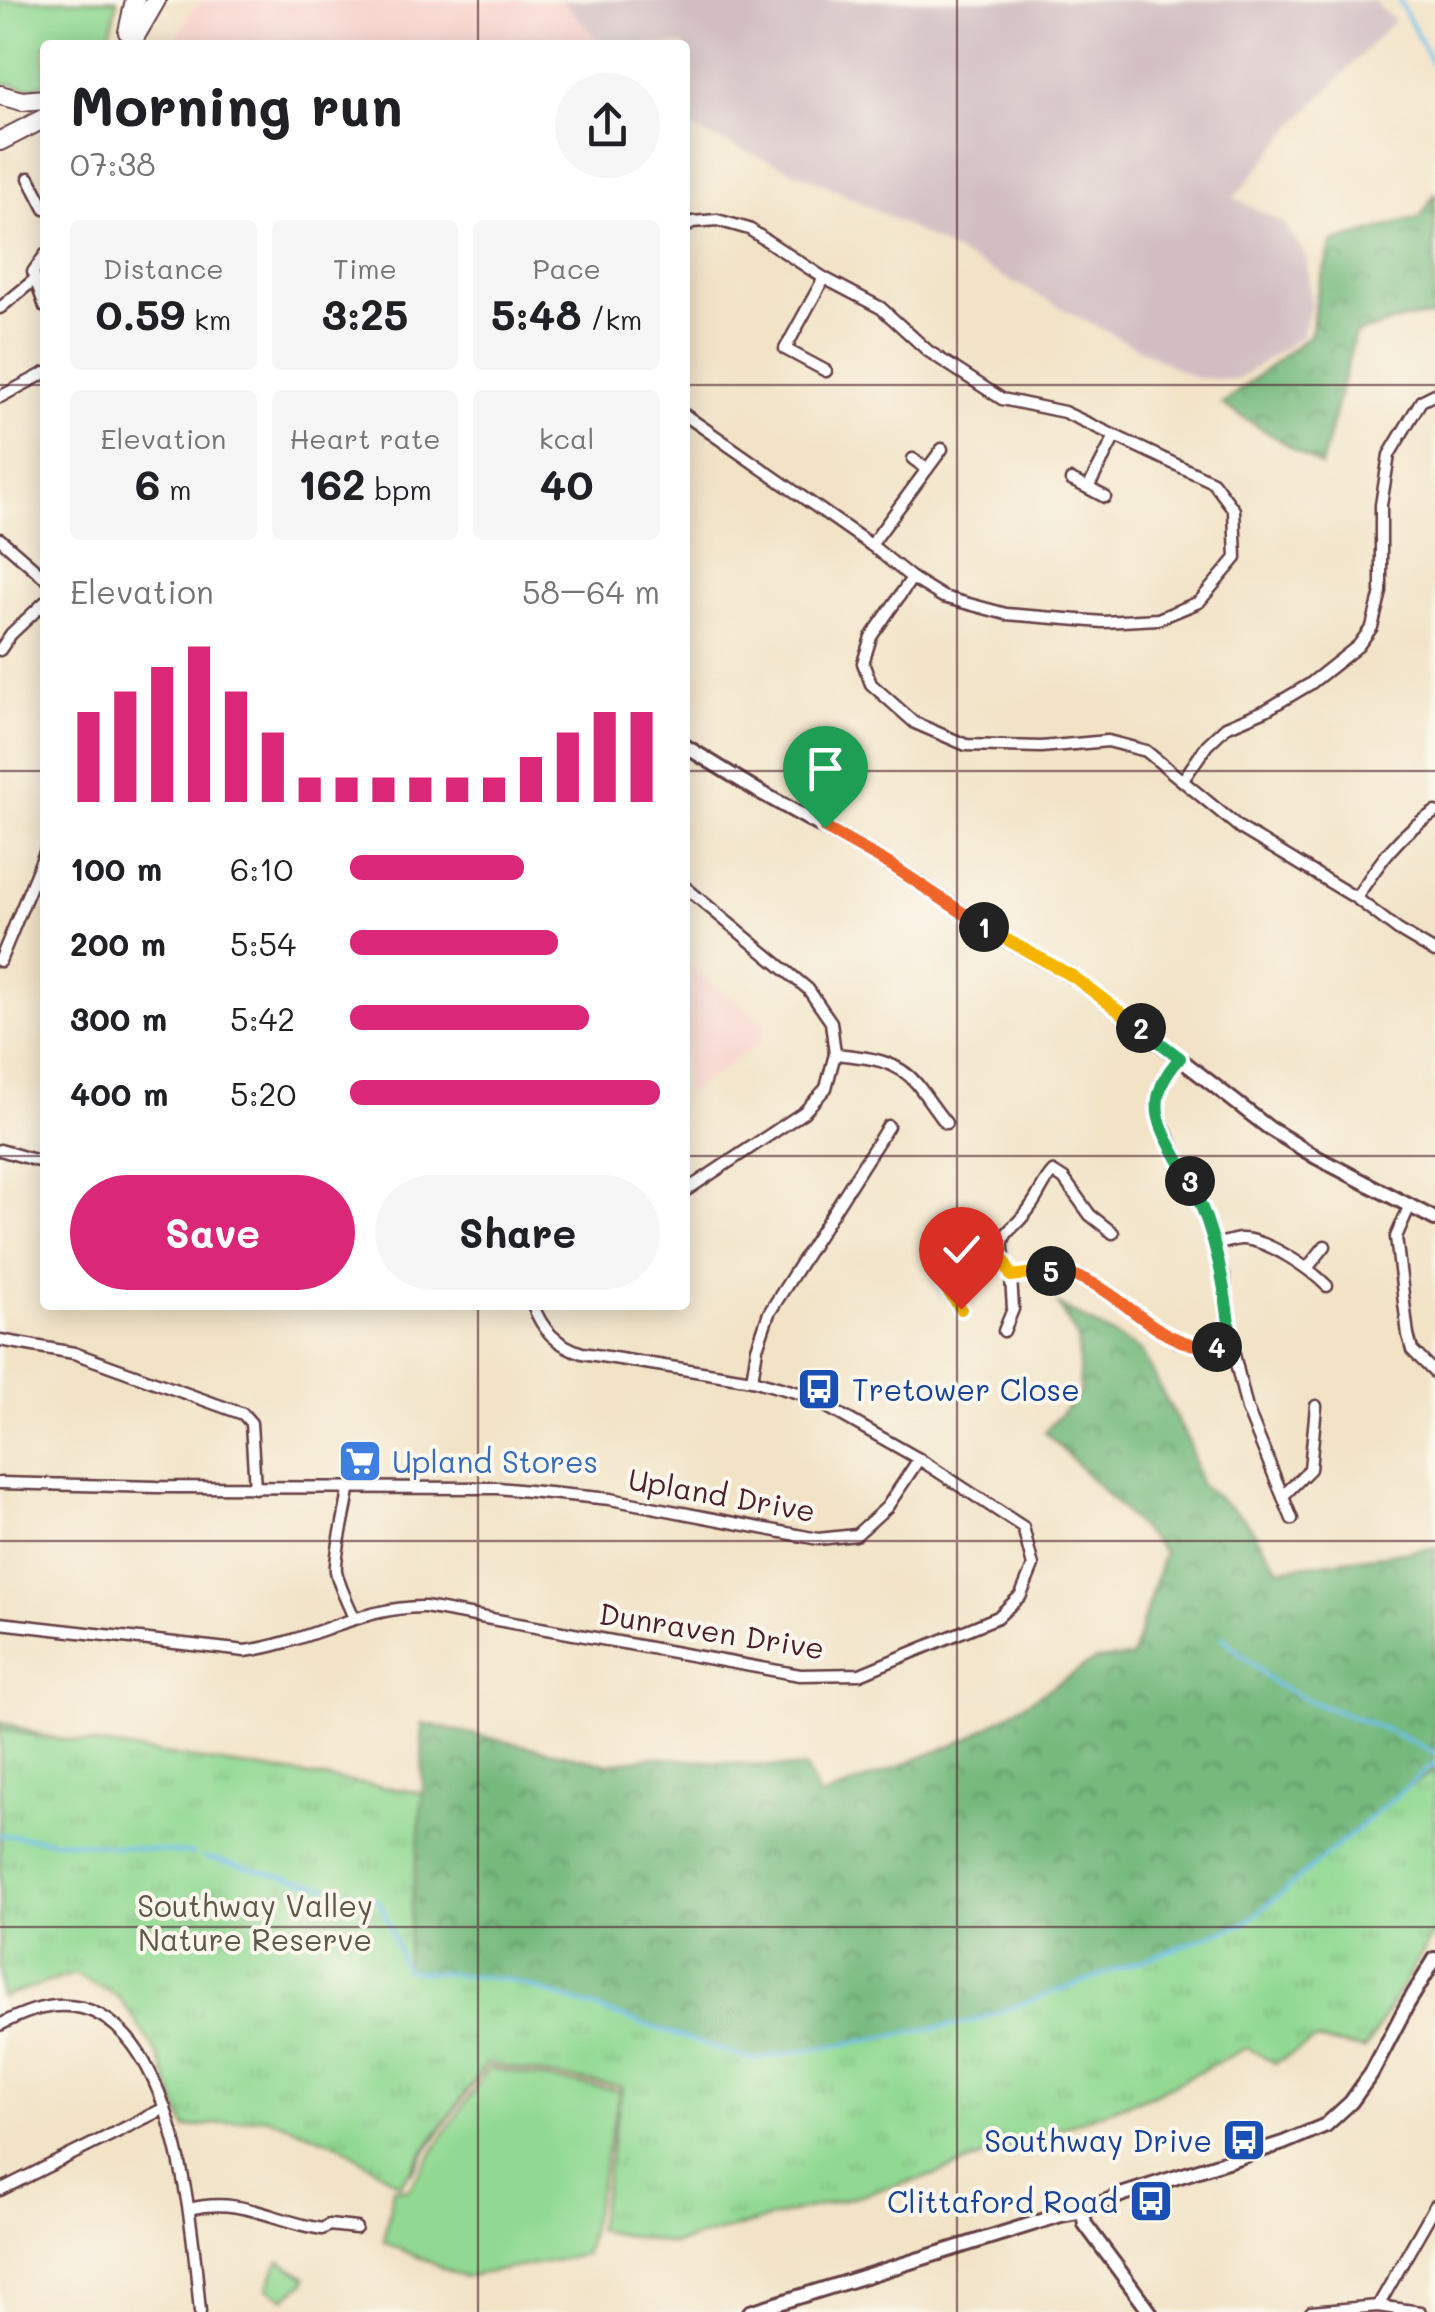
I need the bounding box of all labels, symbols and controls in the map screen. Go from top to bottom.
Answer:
text: Morning run [70,68,403,140]
button: share [555,73,660,178]
text: 07:38 [70,142,156,184]
text: Distance [103,250,224,286]
text: Time [333,250,397,286]
text: Pace [532,250,601,286]
text: 0.59 [95,286,185,341]
text: 3:25 [322,286,408,341]
text: 5:48 [491,286,581,341]
text: km [185,301,231,337]
text: /km [581,301,642,337]
text: Elevation [100,420,226,456]
text: Heart rate [289,420,441,456]
text: kcal [539,420,595,456]
text: 6 [135,456,160,511]
text: 162 [298,456,366,511]
text: 40 [540,456,593,511]
text: m [160,471,192,507]
text: bpm [366,471,432,507]
text: Elevation [70,570,214,612]
text: 58–64 m [522,570,660,612]
pin [783,726,868,829]
icon: arrive [798,741,853,796]
text: 100 m [70,847,162,889]
text: 6:10 [230,847,293,889]
pin: 1 [959,902,1009,952]
text: 1 [978,909,990,945]
text: 200 m [70,922,166,964]
text: 5:54 [230,922,296,964]
text: 300 m [70,997,167,1039]
text: 5:42 [230,997,295,1039]
pin: 2 [1116,1003,1166,1053]
text: 2 [1133,1010,1149,1046]
text: 400 m [70,1072,168,1114]
text: 5:20 [230,1072,296,1114]
pin: 3 [1165,1156,1215,1206]
text: 3 [1182,1163,1198,1199]
button: Save [70,1175,355,1290]
button: Share [375,1175,660,1290]
pin [919,1207,1004,1310]
icon: check [934,1222,989,1277]
pin: 5 [1026,1246,1076,1296]
text: 5 [1043,1253,1059,1289]
pin: 4 [1192,1322,1242,1372]
text: 4 [1208,1329,1226,1365]
bus stop icon: Tretower Close [796,1366,842,1412]
place label: Tretower Close [852,1369,1080,1409]
supermarket icon: Upland Stores [337,1438,383,1484]
place label: Upland Stores [392,1441,598,1481]
street label: Upland Drive [625,1458,819,1530]
street label: Dunraven Drive [597,1592,827,1668]
park label: Southway Valley Nature Reserve [137,1885,373,1959]
bus stop icon: Southway Drive [1221,2117,1267,2163]
place label: Southway Drive [984,2120,1212,2160]
bus stop icon: Clittaford Road [1128,2178,1174,2224]
place label: Clittaford Road [887,2181,1118,2221]

